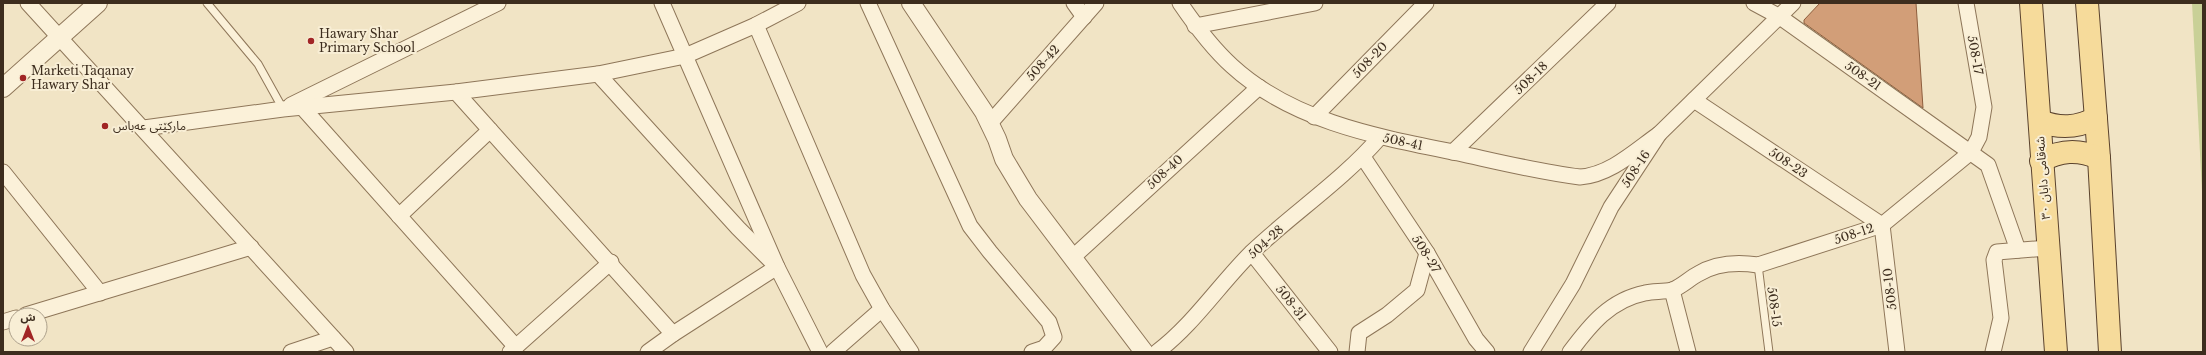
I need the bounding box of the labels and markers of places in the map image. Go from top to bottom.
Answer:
place label: Hawary Shar Primary School [319,26,415,55]
marker: Hawary Shar Primary School [306,36,316,46]
place label: Marketi Taqanay Hawary Shar [31,63,134,92]
marker: Marketi Taqanay Hawary Shar [18,73,28,83]
place label: مارکێتی عەباس [113,118,186,133]
marker: مارکێتی عەباس [100,121,110,131]

